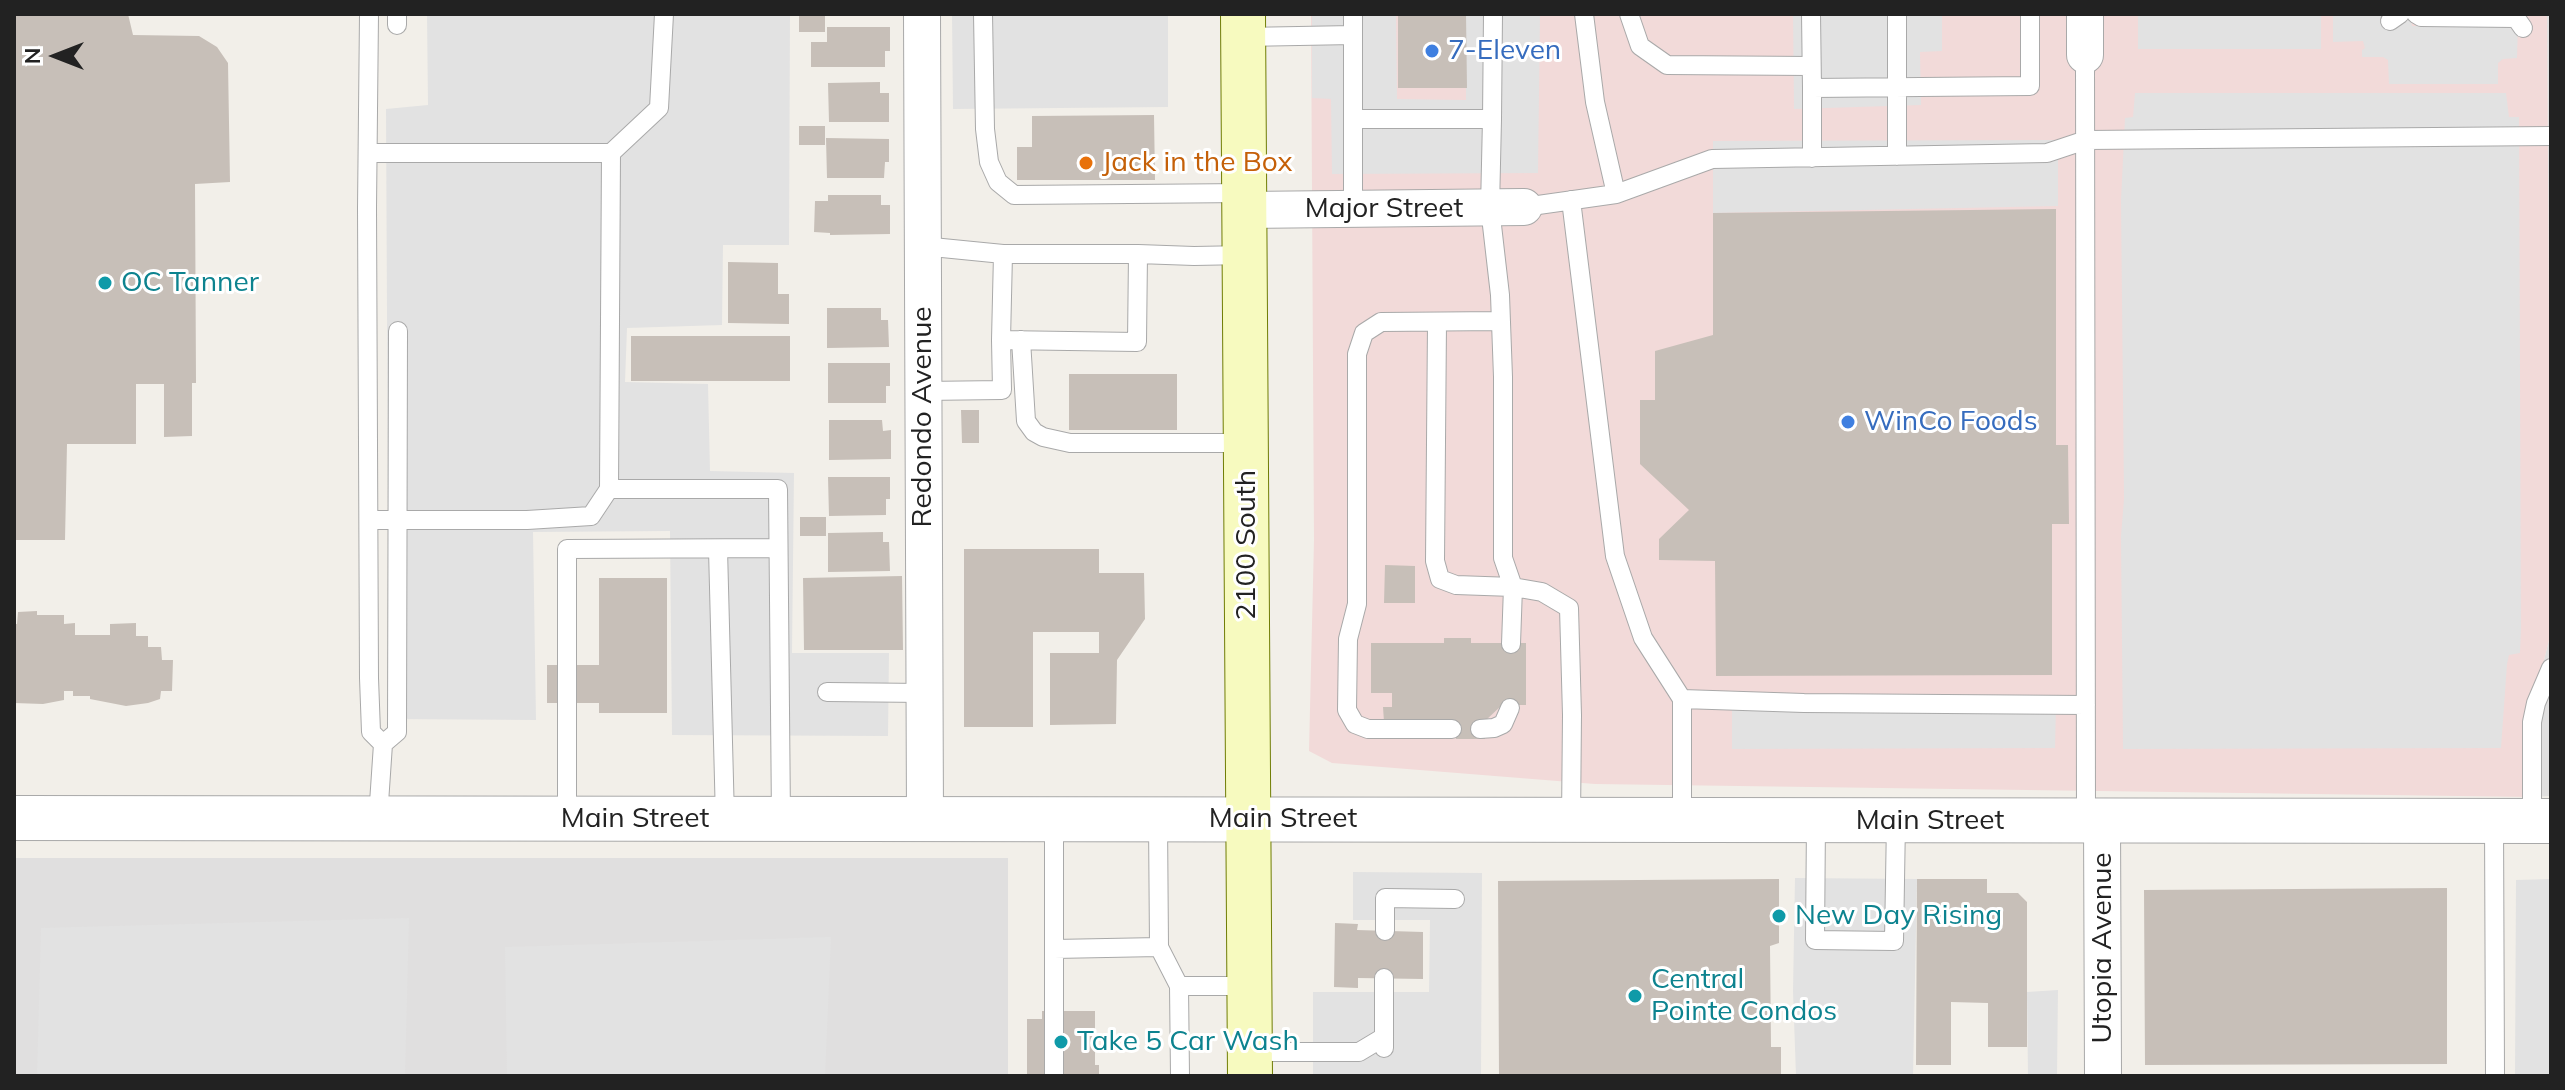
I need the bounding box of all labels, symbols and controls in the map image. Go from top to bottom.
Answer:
north arrow [16,16,96,96]
place label: 7-Eleven [1448,34,1561,68]
marker: 7-Eleven [1423,42,1441,60]
text: N [18,48,46,64]
place label: Jack in the Box [1102,146,1292,180]
marker: Jack in the Box [1077,154,1095,172]
street label: Major Street [1305,192,1463,226]
place label: OC Tanner [121,266,259,300]
marker: OC Tanner [96,274,114,292]
street label: Redondo Avenue [906,306,940,528]
place label: WinCo Foods [1864,405,2038,439]
marker: WinCo Foods [1839,413,1857,431]
street label: 2100 South [1230,470,1264,620]
street label: Main Street [561,802,709,836]
street label: Main Street [1209,802,1357,836]
street label: Main Street [1856,804,2004,838]
street label: Utopia Avenue [2086,852,2120,1044]
place label: New Day Rising [1795,899,2002,933]
marker: New Day Rising [1770,907,1788,925]
place label: Central Pointe Condos [1651,963,1837,1029]
marker: Central Pointe Condos [1626,987,1644,1005]
place label: Take 5 Car Wash [1077,1025,1299,1059]
marker: Take 5 Car Wash [1052,1033,1070,1051]

